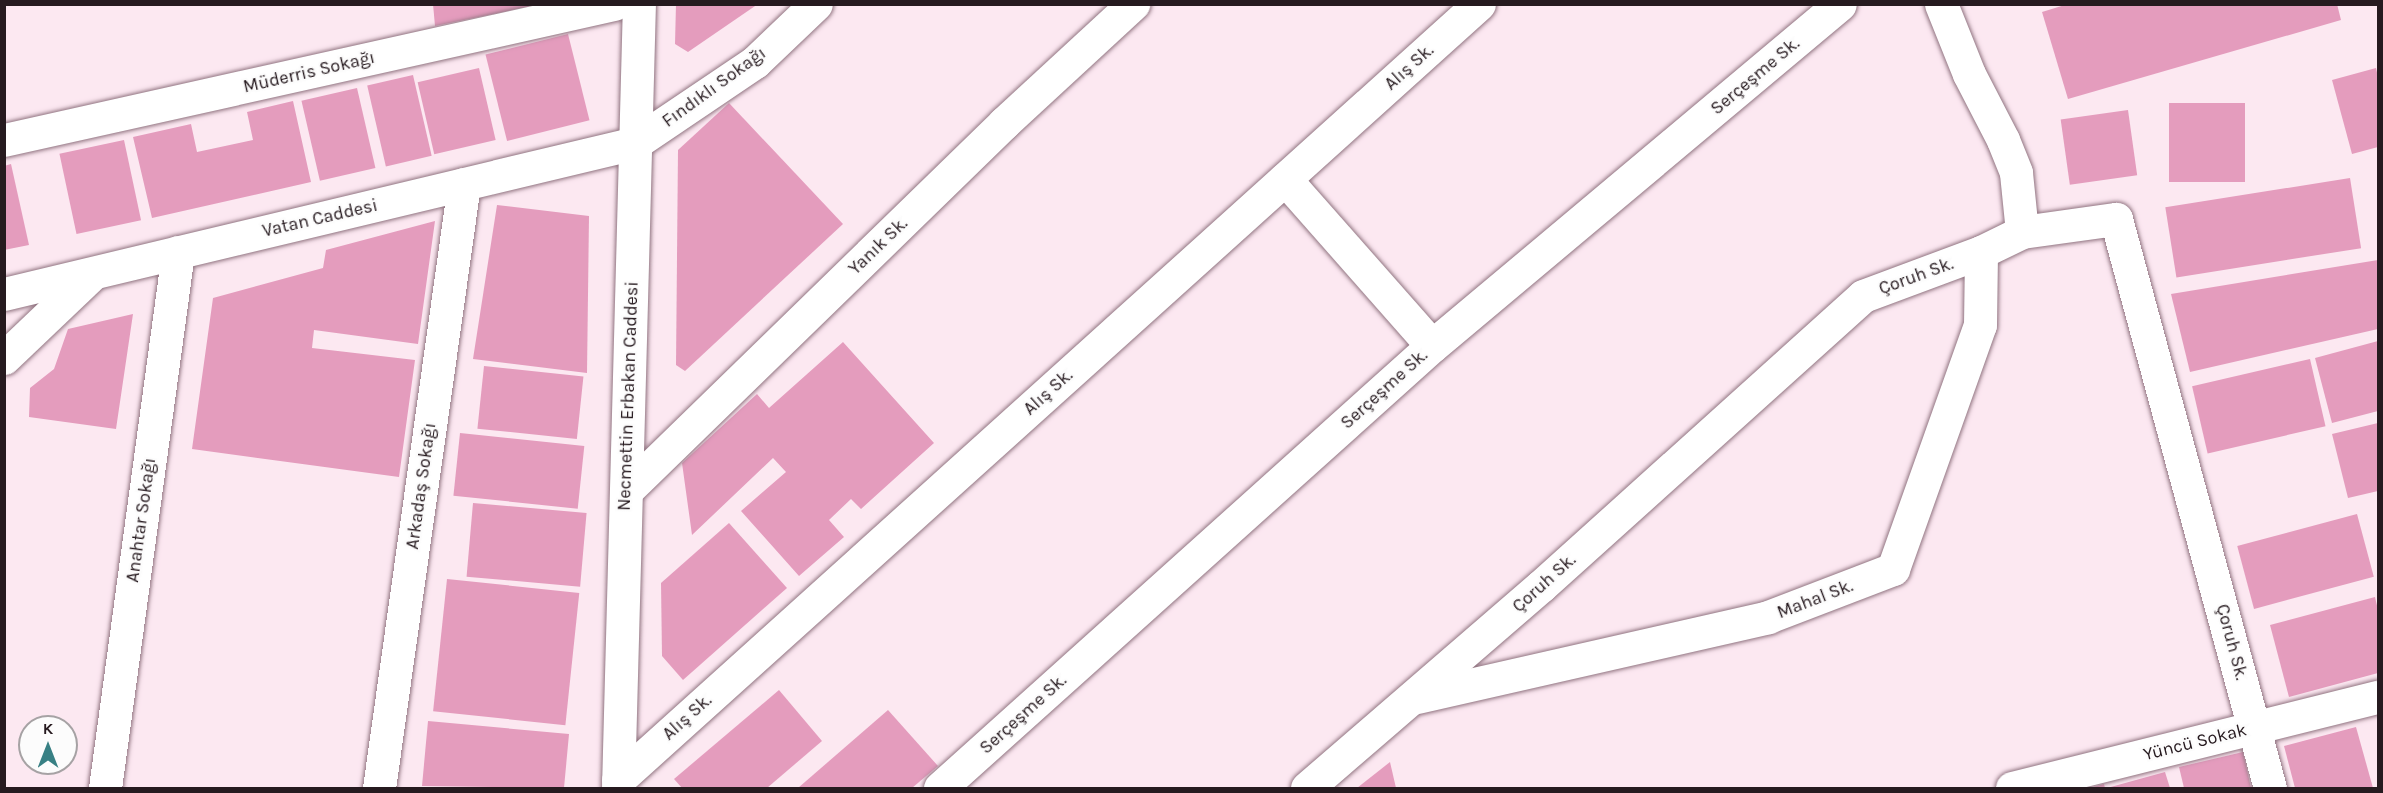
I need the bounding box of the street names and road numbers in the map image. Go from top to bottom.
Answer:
street label: Serçeşme Sk. [1706,33,1804,119]
street label: Alış Sk. [1380,39,1438,95]
street label: Fındıklı Sokağı [658,42,770,132]
street label: Müderris Sokağı [241,46,377,98]
street label: Vatan Caddesi [260,194,380,242]
street label: Yanık Sk. [844,213,912,279]
street label: Çoruh Sk. [1876,253,1956,299]
street label: Necmettin Erbakan Caddesi [613,281,643,511]
street label: Serçeşme Sk. [1336,344,1432,434]
street label: Alış Sk. [1019,364,1077,420]
street label: Arkadaş Sokağı [401,421,441,551]
street label: Anahtar Sokağı [122,456,160,584]
street label: Çoruh Sk. [1508,549,1580,617]
street label: Mahal Sk. [1774,575,1856,623]
street label: Çoruh Sk. [2212,602,2252,682]
street label: Serçeşme Sk. [975,669,1071,759]
street label: Alış Sk. [658,689,716,745]
street label: Yüncü Sokak [2141,719,2249,765]

